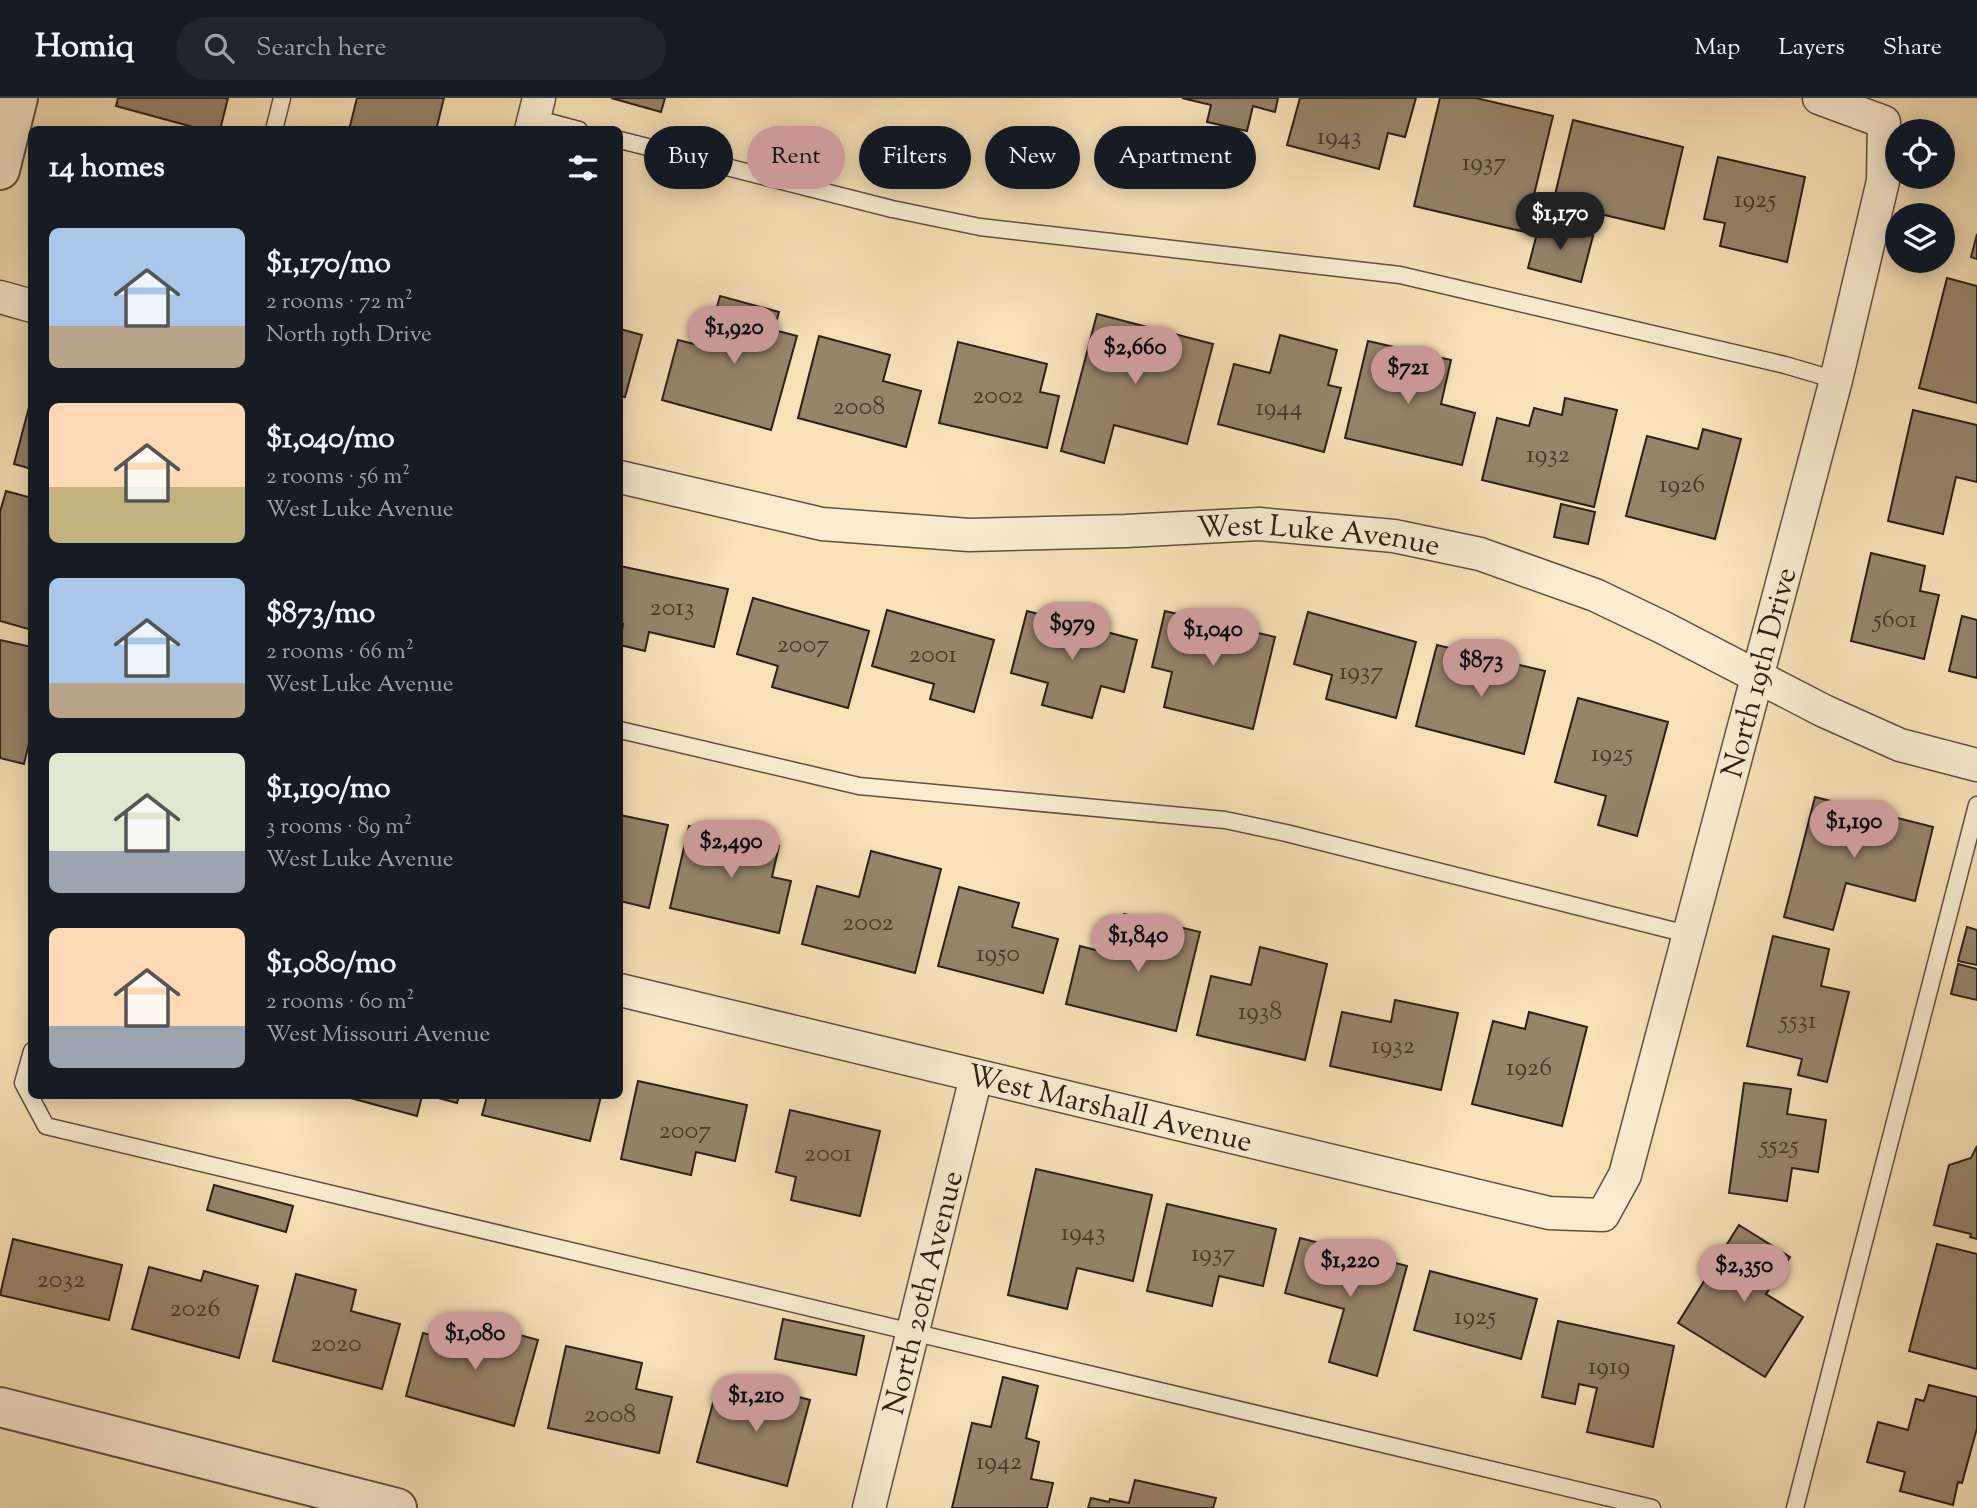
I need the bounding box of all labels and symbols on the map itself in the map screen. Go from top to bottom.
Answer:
house number: 1943 [1317,119,1361,156]
house number: 1937 [1462,145,1506,182]
house number: 1925 [1734,182,1776,219]
pin: $1,170 [1503,192,1617,252]
pin: $1,920 [677,306,791,366]
pin: $2,660 [1078,327,1192,386]
pin: $721 [1367,346,1449,406]
house number: 2002 [972,378,1024,415]
house number: 2008 [833,389,885,426]
house number: 1944 [1255,390,1303,427]
house number: 1932 [1526,437,1570,474]
house number: 1926 [1659,467,1705,504]
street label: West Luke Avenue [1196,505,1444,569]
street label: North 19th Drive [1712,563,1809,783]
house number: 2013 [649,590,695,627]
pin: $979 [1031,602,1113,662]
house number: 5601 [1871,602,1917,639]
pin: $1,040 [1156,608,1270,668]
house number: 2007 [777,627,829,664]
house number: 2001 [909,637,957,674]
pin: $873 [1440,640,1522,699]
house number: 1937 [1339,654,1383,691]
house number: 1925 [1591,736,1633,773]
pin: $1,190 [1797,800,1911,860]
pin: $2,490 [674,820,788,880]
house number: 2002 [842,905,894,942]
pin: $1,840 [1081,914,1195,974]
house number: 1950 [976,936,1020,973]
house number: 1938 [1238,994,1282,1031]
house number: 5531 [1777,1003,1817,1040]
house number: 1932 [1371,1028,1415,1065]
house number: 1926 [1506,1050,1552,1087]
street label: West Marshall Avenue [963,1055,1256,1165]
house number: 2007 [659,1113,711,1150]
house number: 5525 [1757,1128,1799,1165]
house number: 2001 [804,1136,852,1173]
street label: North 20th Avenue [874,1167,976,1420]
house number: 1943 [1061,1215,1105,1252]
house number: 1937 [1191,1236,1235,1273]
pin: $1,220 [1293,1240,1407,1299]
pin: $2,350 [1687,1244,1801,1304]
house number: 2032 [37,1262,85,1299]
house number: 2026 [170,1291,220,1328]
house number: 1925 [1454,1299,1496,1336]
pin: $1,080 [418,1312,532,1372]
house number: 2020 [310,1326,362,1363]
house number: 1919 [1588,1349,1630,1386]
pin: $1,210 [699,1374,813,1434]
house number: 2008 [584,1397,636,1434]
house number: 1942 [976,1444,1022,1481]

